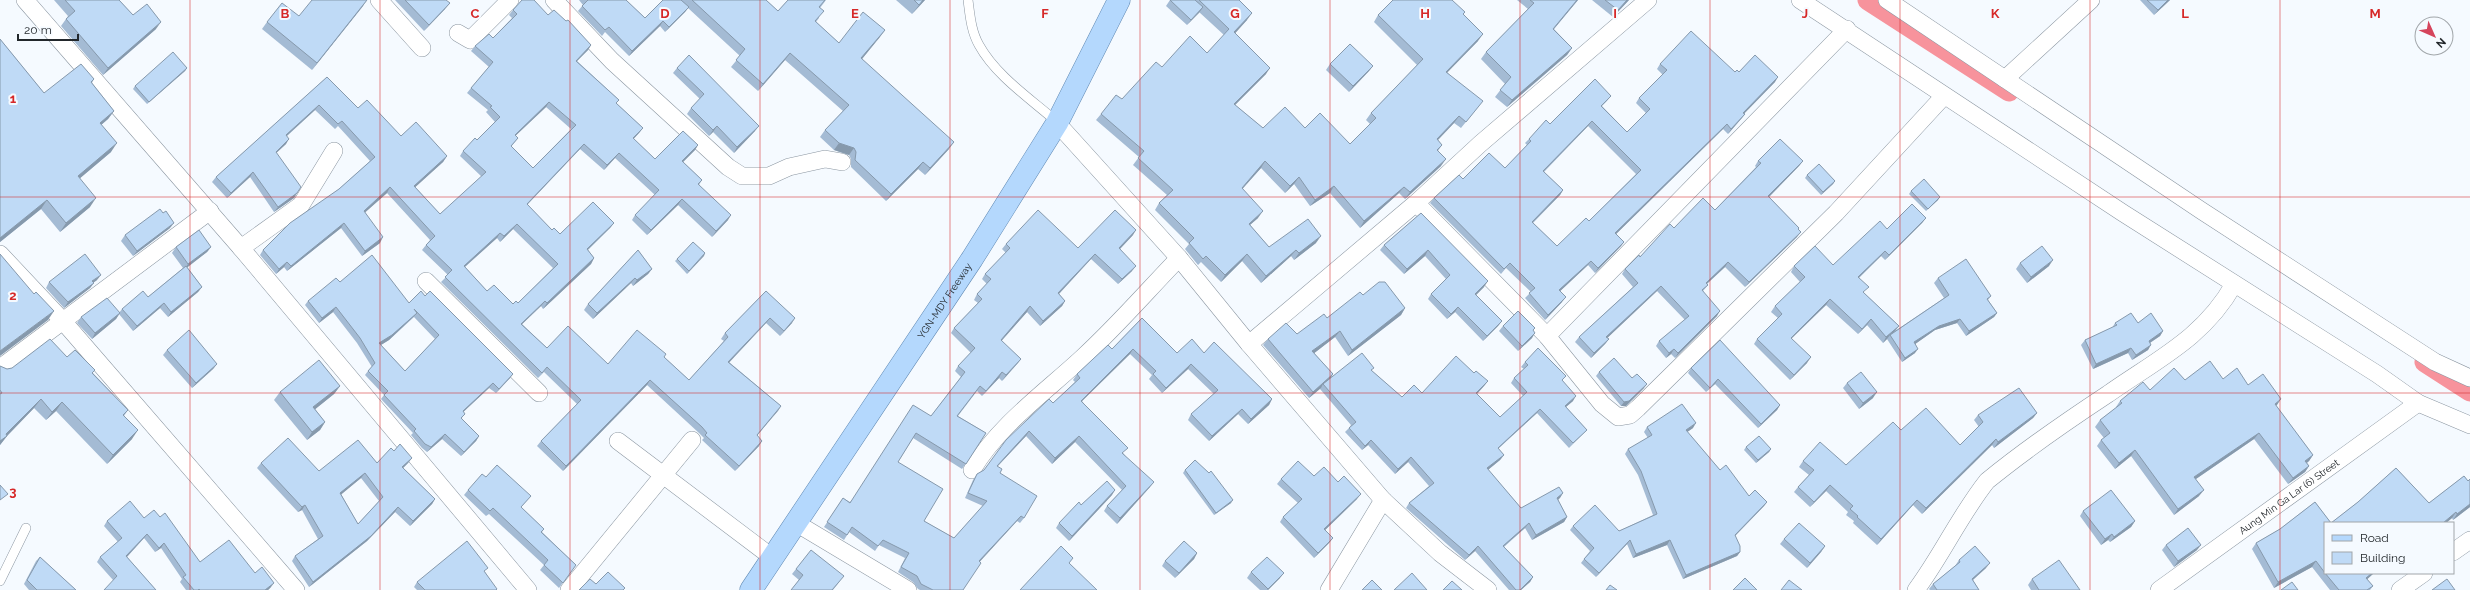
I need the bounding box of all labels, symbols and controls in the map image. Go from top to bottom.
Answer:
text: B [281,6,290,21]
text: C [471,6,480,21]
text: D [660,6,670,21]
text: E [851,6,859,21]
text: F [1041,6,1049,21]
text: G [1230,6,1240,21]
text: H [1420,6,1430,21]
text: I [1613,6,1617,21]
text: J [1802,6,1808,21]
text: K [1991,6,2000,21]
text: L [2181,6,2189,21]
text: M [2369,6,2381,21]
scale bar [18,16,78,42]
north arrow [2414,16,2454,56]
text: 20 m [24,23,52,37]
text: N [2433,35,2448,50]
text: 1 [10,91,17,106]
street label: YGN-MDY Freeway [915,260,974,340]
text: 2 [9,288,17,303]
street label: Aung Min Ga Lar (6) Street [2237,456,2341,536]
text: 3 [9,484,17,499]
legend [2324,522,2454,574]
text: Road [2360,531,2389,545]
text: Building [2360,551,2406,565]

